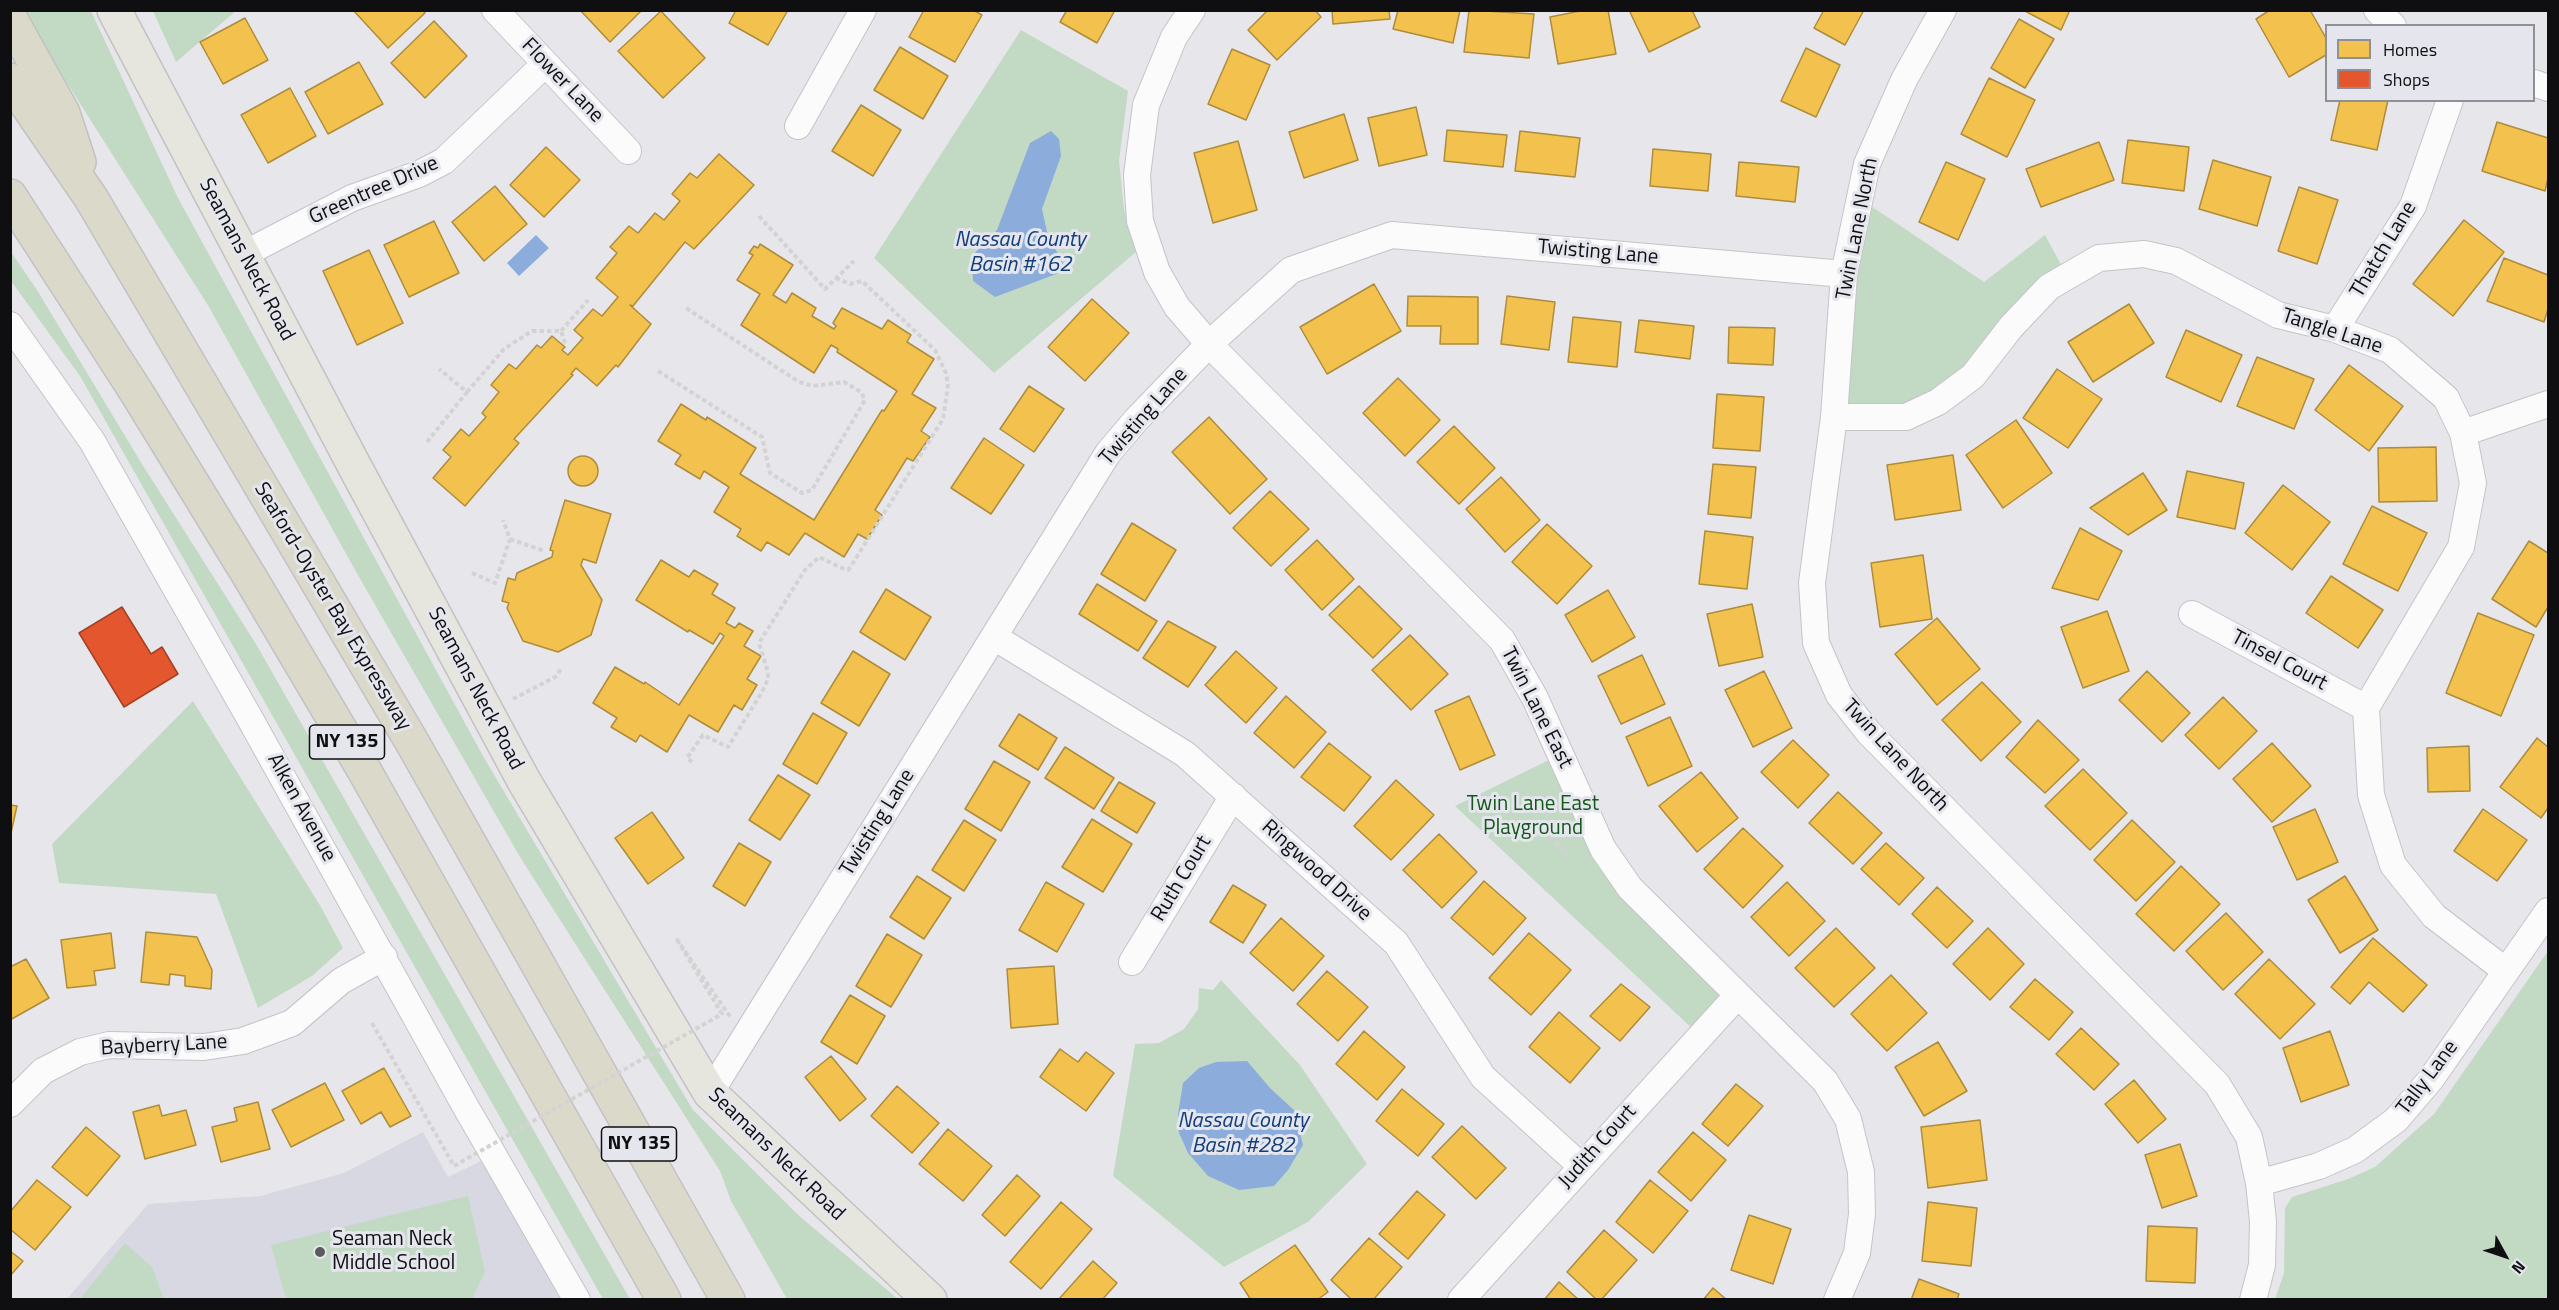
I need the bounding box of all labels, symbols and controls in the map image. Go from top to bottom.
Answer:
legend [2325,24,2535,102]
street label: Flower Lane [516,34,608,128]
text: Homes [2383,36,2437,63]
text: Shops [2383,66,2430,93]
street label: Greentree Drive [306,151,442,231]
street label: Twin Lane North [1832,156,1884,302]
street label: Seamans Neck Road [193,175,299,345]
street label: Thatch Lane [2345,197,2423,303]
water label: Nassau County Basin #162 [955,228,1085,280]
street label: Twisting Lane [1537,235,1659,271]
street label: Tangle Lane [2279,304,2385,360]
street label: Twisting Lane [1095,363,1193,471]
street label: Seaford-Oyster Bay Expressway [248,478,416,736]
street label: Seamans Neck Road [422,604,528,774]
street label: Tinsel Court [2227,625,2331,697]
street label: Twin Lane East [1495,643,1577,773]
street label: Twin Lane North [1837,695,1953,817]
road number: NY 135 [310,725,385,759]
street label: Alken Avenue [261,750,341,866]
street label: Twisting Lane [835,765,921,881]
park label: Twin Lane East Playground [1467,792,1599,842]
street label: Ringwood Drive [1256,815,1376,927]
street label: Ruth Court [1147,832,1217,926]
street label: Bayberry Lane [100,1030,228,1062]
street label: Tally Lane [2392,1036,2464,1120]
street label: Seamans Neck Road [702,1083,850,1227]
street label: Judith Court [1554,1100,1642,1194]
water label: Nassau County Basin #282 [1178,1109,1308,1160]
road number: NY 135 [602,1127,676,1161]
north arrow [2475,1226,2535,1286]
place label: Seaman Neck Middle School [332,1227,455,1277]
marker: Seaman Neck Middle School [313,1245,327,1259]
text: N [2506,1256,2532,1280]

